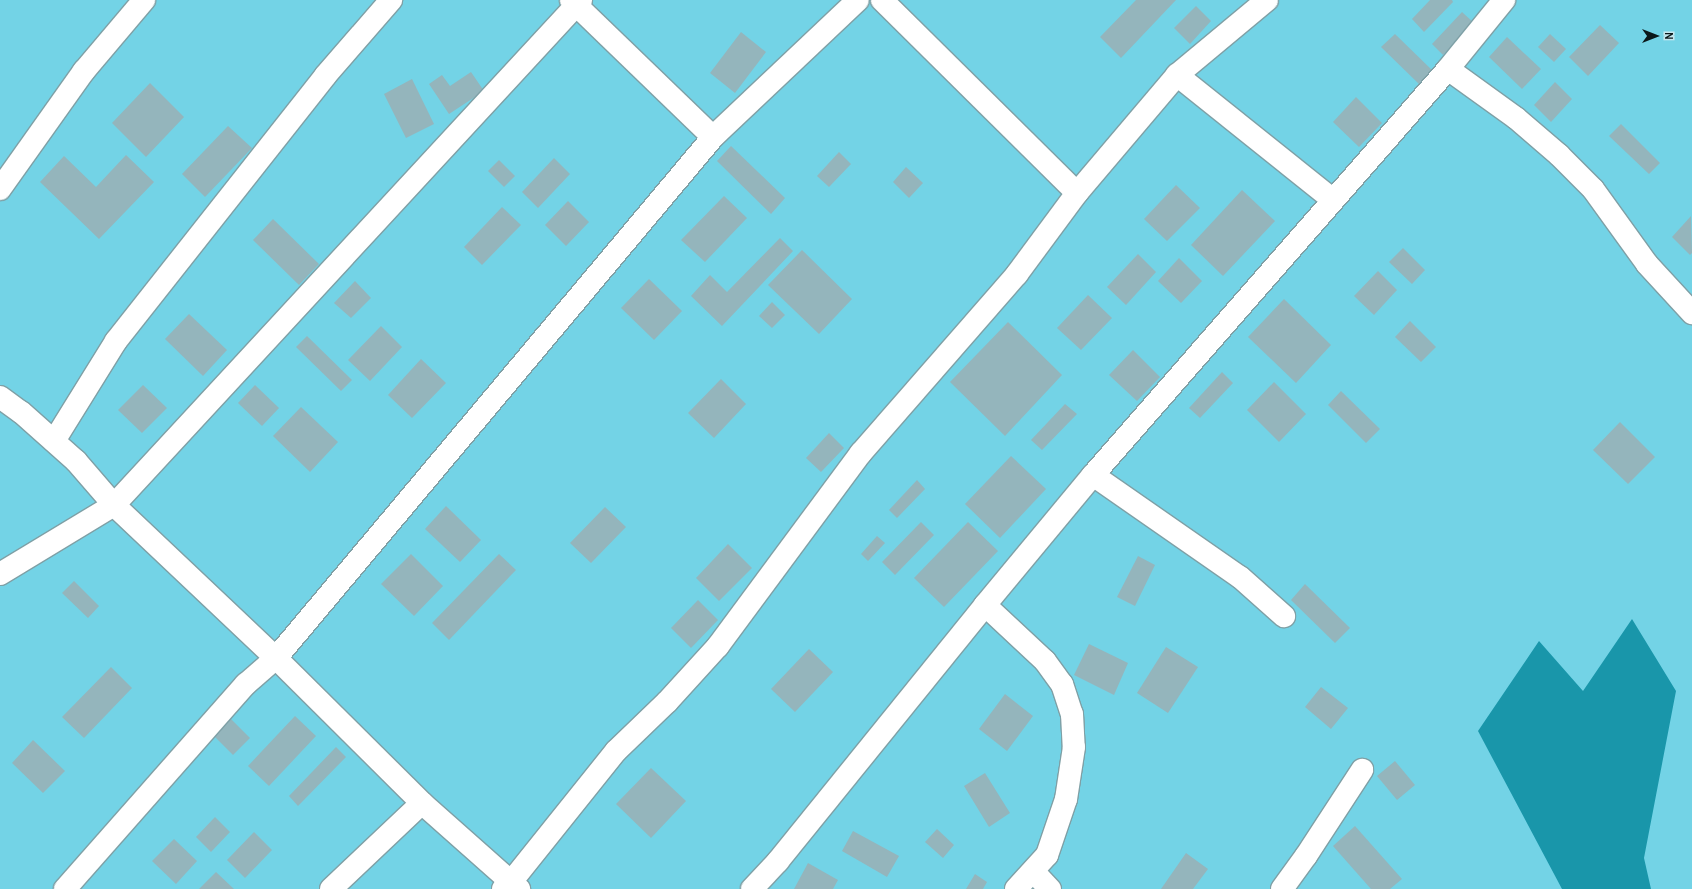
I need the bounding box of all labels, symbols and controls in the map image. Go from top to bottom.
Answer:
north arrow [1636,16,1676,56]
text: N [1662,32,1675,40]

